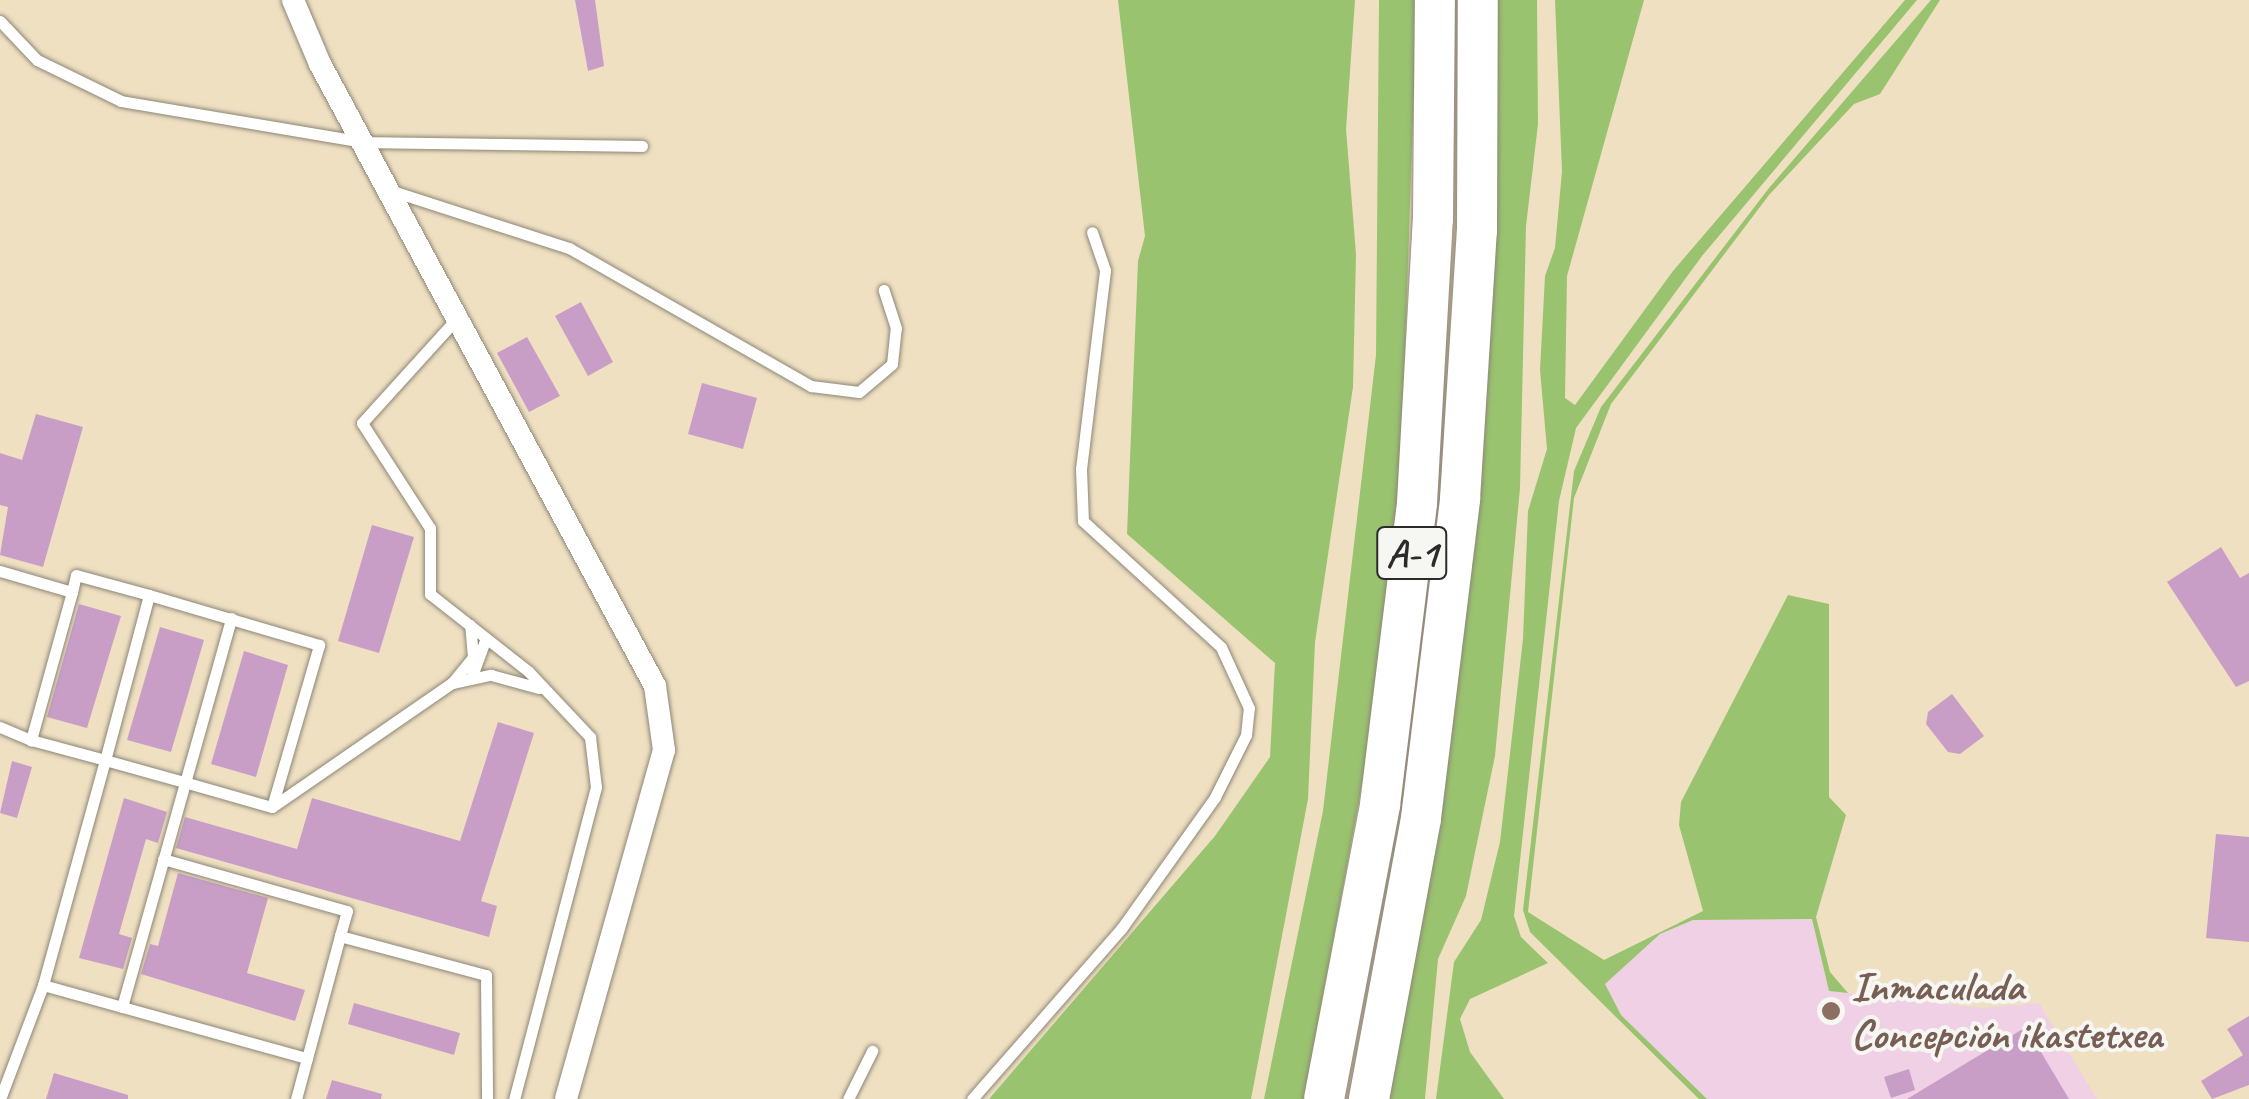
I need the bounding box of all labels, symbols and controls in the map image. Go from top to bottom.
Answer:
road number: A-1 [1374,518,1450,588]
place label: Inmaculada Concepción ikastetxea [1851,962,2162,1060]
marker: Inmaculada Concepción ikastetxea [1820,1000,1842,1022]

